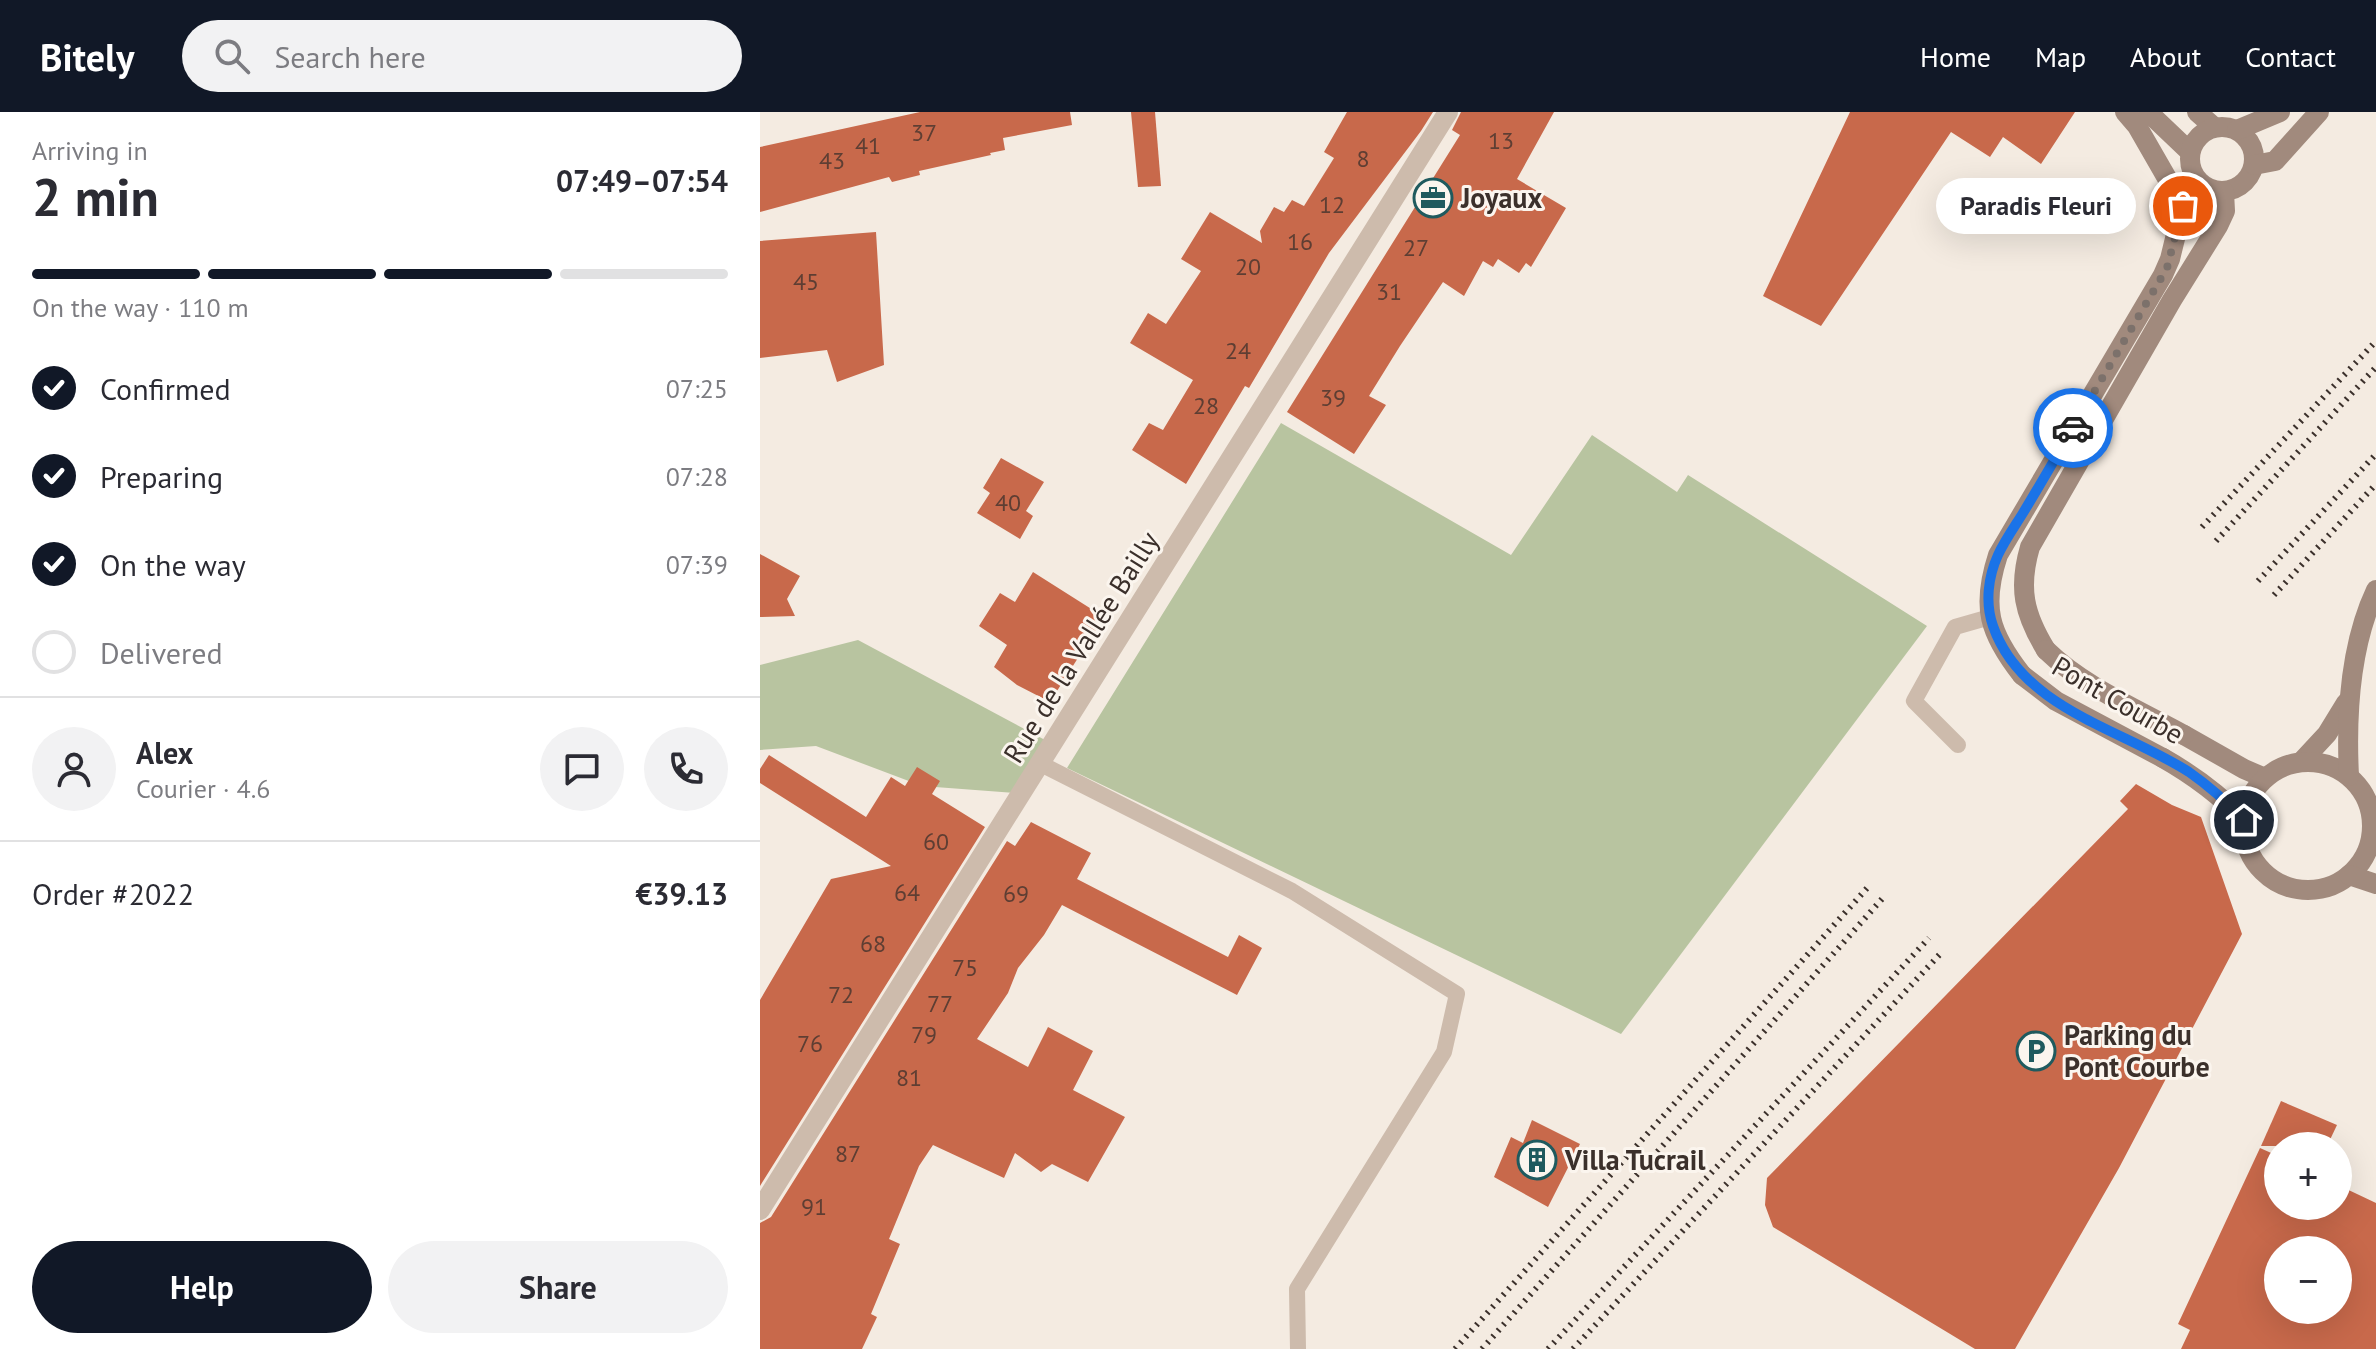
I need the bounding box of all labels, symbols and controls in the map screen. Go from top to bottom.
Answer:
search box [182,20,742,92]
text: Bitely [40,32,134,81]
icon: search [210,34,254,78]
text: Search here [274,37,426,76]
text: Home [1920,38,1991,75]
text: Map [2035,38,2086,75]
text: About [2130,38,2201,75]
text: Contact [2245,38,2336,75]
house number: 37 [911,117,937,148]
house number: 13 [1488,125,1514,156]
house number: 41 [855,130,881,161]
text: Arriving in [32,134,148,167]
house number: 8 [1356,143,1370,174]
house number: 43 [819,145,845,176]
text: 07:49–07:54 [556,161,728,200]
text: 2 min [32,163,159,230]
pin [2149,172,2217,240]
office icon: Joyaux [1412,177,1454,219]
callout: Paradis Fleuri [1935,178,2135,234]
place label: Joyaux [1460,179,1542,216]
icon: bag [2161,184,2205,228]
house number: 12 [1319,189,1345,220]
text: Paradis Fleuri [1960,189,2112,222]
house number: 16 [1287,226,1313,257]
house number: 27 [1403,232,1429,263]
house number: 20 [1235,251,1261,282]
house number: 45 [793,266,819,297]
house number: 31 [1376,276,1402,307]
text: On the way · 110 m [32,291,249,324]
house number: 24 [1225,335,1251,366]
icon: check [32,366,76,410]
text: Confirmed [100,369,231,408]
text: 07:25 [666,372,728,405]
house number: 39 [1320,382,1346,413]
courier [2033,388,2113,468]
house number: 28 [1193,390,1219,421]
icon: car [2051,406,2095,450]
icon: check [32,454,76,498]
text: Preparing [100,457,223,496]
text: 07:28 [666,460,728,493]
house number: 40 [995,487,1021,518]
street label: Rue de la Vallée Bailly [994,524,1167,769]
icon: check [32,542,76,586]
text: On the way [100,545,246,584]
text: 07:39 [666,548,728,581]
text: Delivered [100,633,223,672]
street label: Pont Courbe [2046,647,2191,752]
button: person [32,727,116,811]
button: chat [540,727,624,811]
button: phone [644,727,728,811]
text: Alex [136,733,193,772]
text: Courier · 4.6 [136,772,270,805]
pin [2210,786,2278,854]
icon: home [2222,798,2266,842]
house number: 60 [923,826,949,857]
text: Order #2022 [32,874,194,913]
text: €39.13 [636,874,728,913]
house number: 64 [894,877,920,908]
house number: 69 [1003,878,1029,909]
house number: 68 [860,928,886,959]
house number: 75 [952,952,978,983]
house number: 72 [828,979,854,1010]
house number: 77 [927,988,953,1019]
place label: Parking du Pont Courbe [2064,1016,2210,1085]
house number: 79 [911,1019,937,1050]
house number: 76 [797,1028,823,1059]
parking icon: Parking du Pont Courbe [2015,1030,2057,1072]
house number: 81 [896,1062,922,1093]
map controls [2264,1132,2352,1324]
button: + [2264,1132,2352,1220]
house number: 87 [835,1138,861,1169]
building icon: Villa Tucrail [1516,1139,1558,1181]
place label: Villa Tucrail [1564,1141,1706,1178]
house number: 91 [801,1191,827,1222]
button: − [2264,1236,2352,1324]
button: Help [32,1241,372,1333]
button: Share [388,1241,728,1333]

